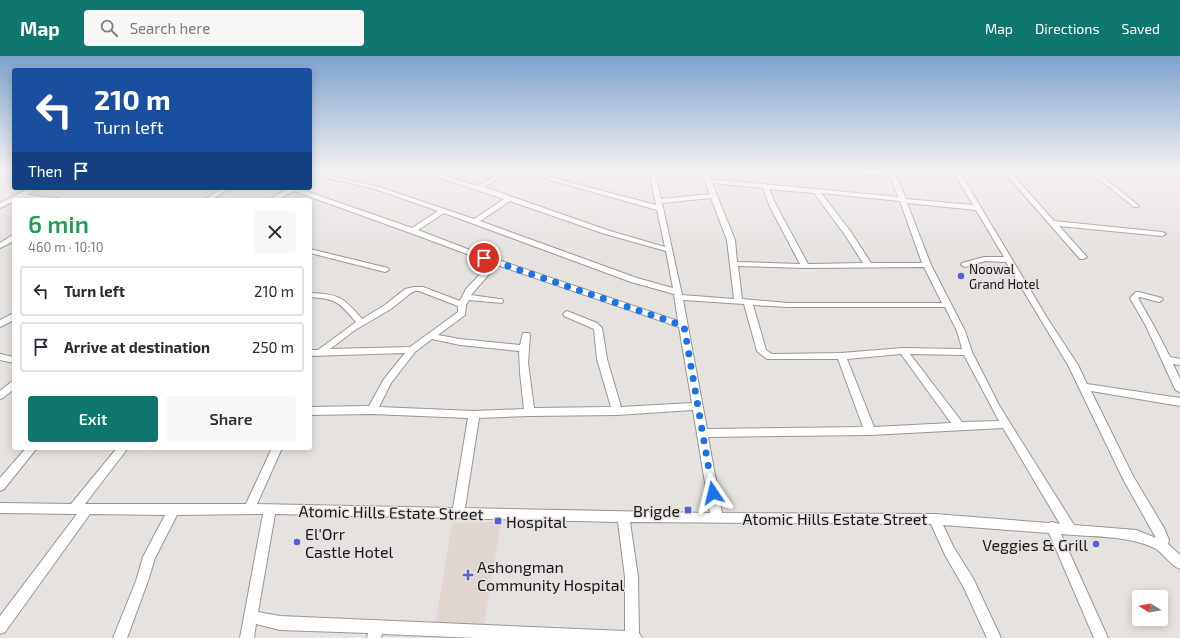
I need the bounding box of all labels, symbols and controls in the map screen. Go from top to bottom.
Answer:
search box [84,10,364,46]
text: Map [20,17,60,40]
icon: search [98,17,120,39]
text: Search here [130,19,210,37]
text: Map [985,20,1013,37]
text: Directions [1035,20,1100,37]
text: Saved [1122,20,1160,37]
text: 210 m [94,82,171,116]
icon: left [28,84,80,136]
text: Turn left [94,116,164,138]
icon: arrive [70,160,92,182]
text: Then [28,162,62,180]
text: 6 min [28,209,89,238]
button: close [254,211,296,253]
text: 460 m · 10:10 [28,239,104,255]
pin [467,241,501,275]
icon: arrive [473,247,495,269]
place label: Noowal Grand Hotel [969,261,1039,292]
marker: Noowal Grand Hotel [956,271,966,281]
icon: left [30,280,52,302]
text: Turn left [64,282,125,300]
text: 210 m [254,282,294,300]
icon: arrive [30,336,52,358]
text: Arrive at destination [64,338,210,356]
text: 250 m [252,338,294,356]
button: Exit [28,396,158,442]
button: Share [166,396,296,442]
position arrow [692,472,734,514]
street label: Atomic Hills Estate Street [298,501,484,523]
place label: Brigde [633,501,680,520]
marker: Brigde [683,505,693,515]
street label: Atomic Hills Estate Street [743,509,927,528]
place label: Hospital [506,512,567,531]
marker: Hospital [493,516,503,526]
place label: El'Orr Castle Hotel [305,524,393,561]
place label: Veggies & Grill [982,535,1088,554]
marker: El'Orr Castle Hotel [292,537,302,547]
marker: Veggies & Grill [1091,539,1101,549]
place label: Ashongman Community Hospital [477,557,624,594]
marker: Ashongman Community Hospital [462,569,474,581]
north arrow [1132,590,1168,626]
map controls [1132,590,1168,626]

